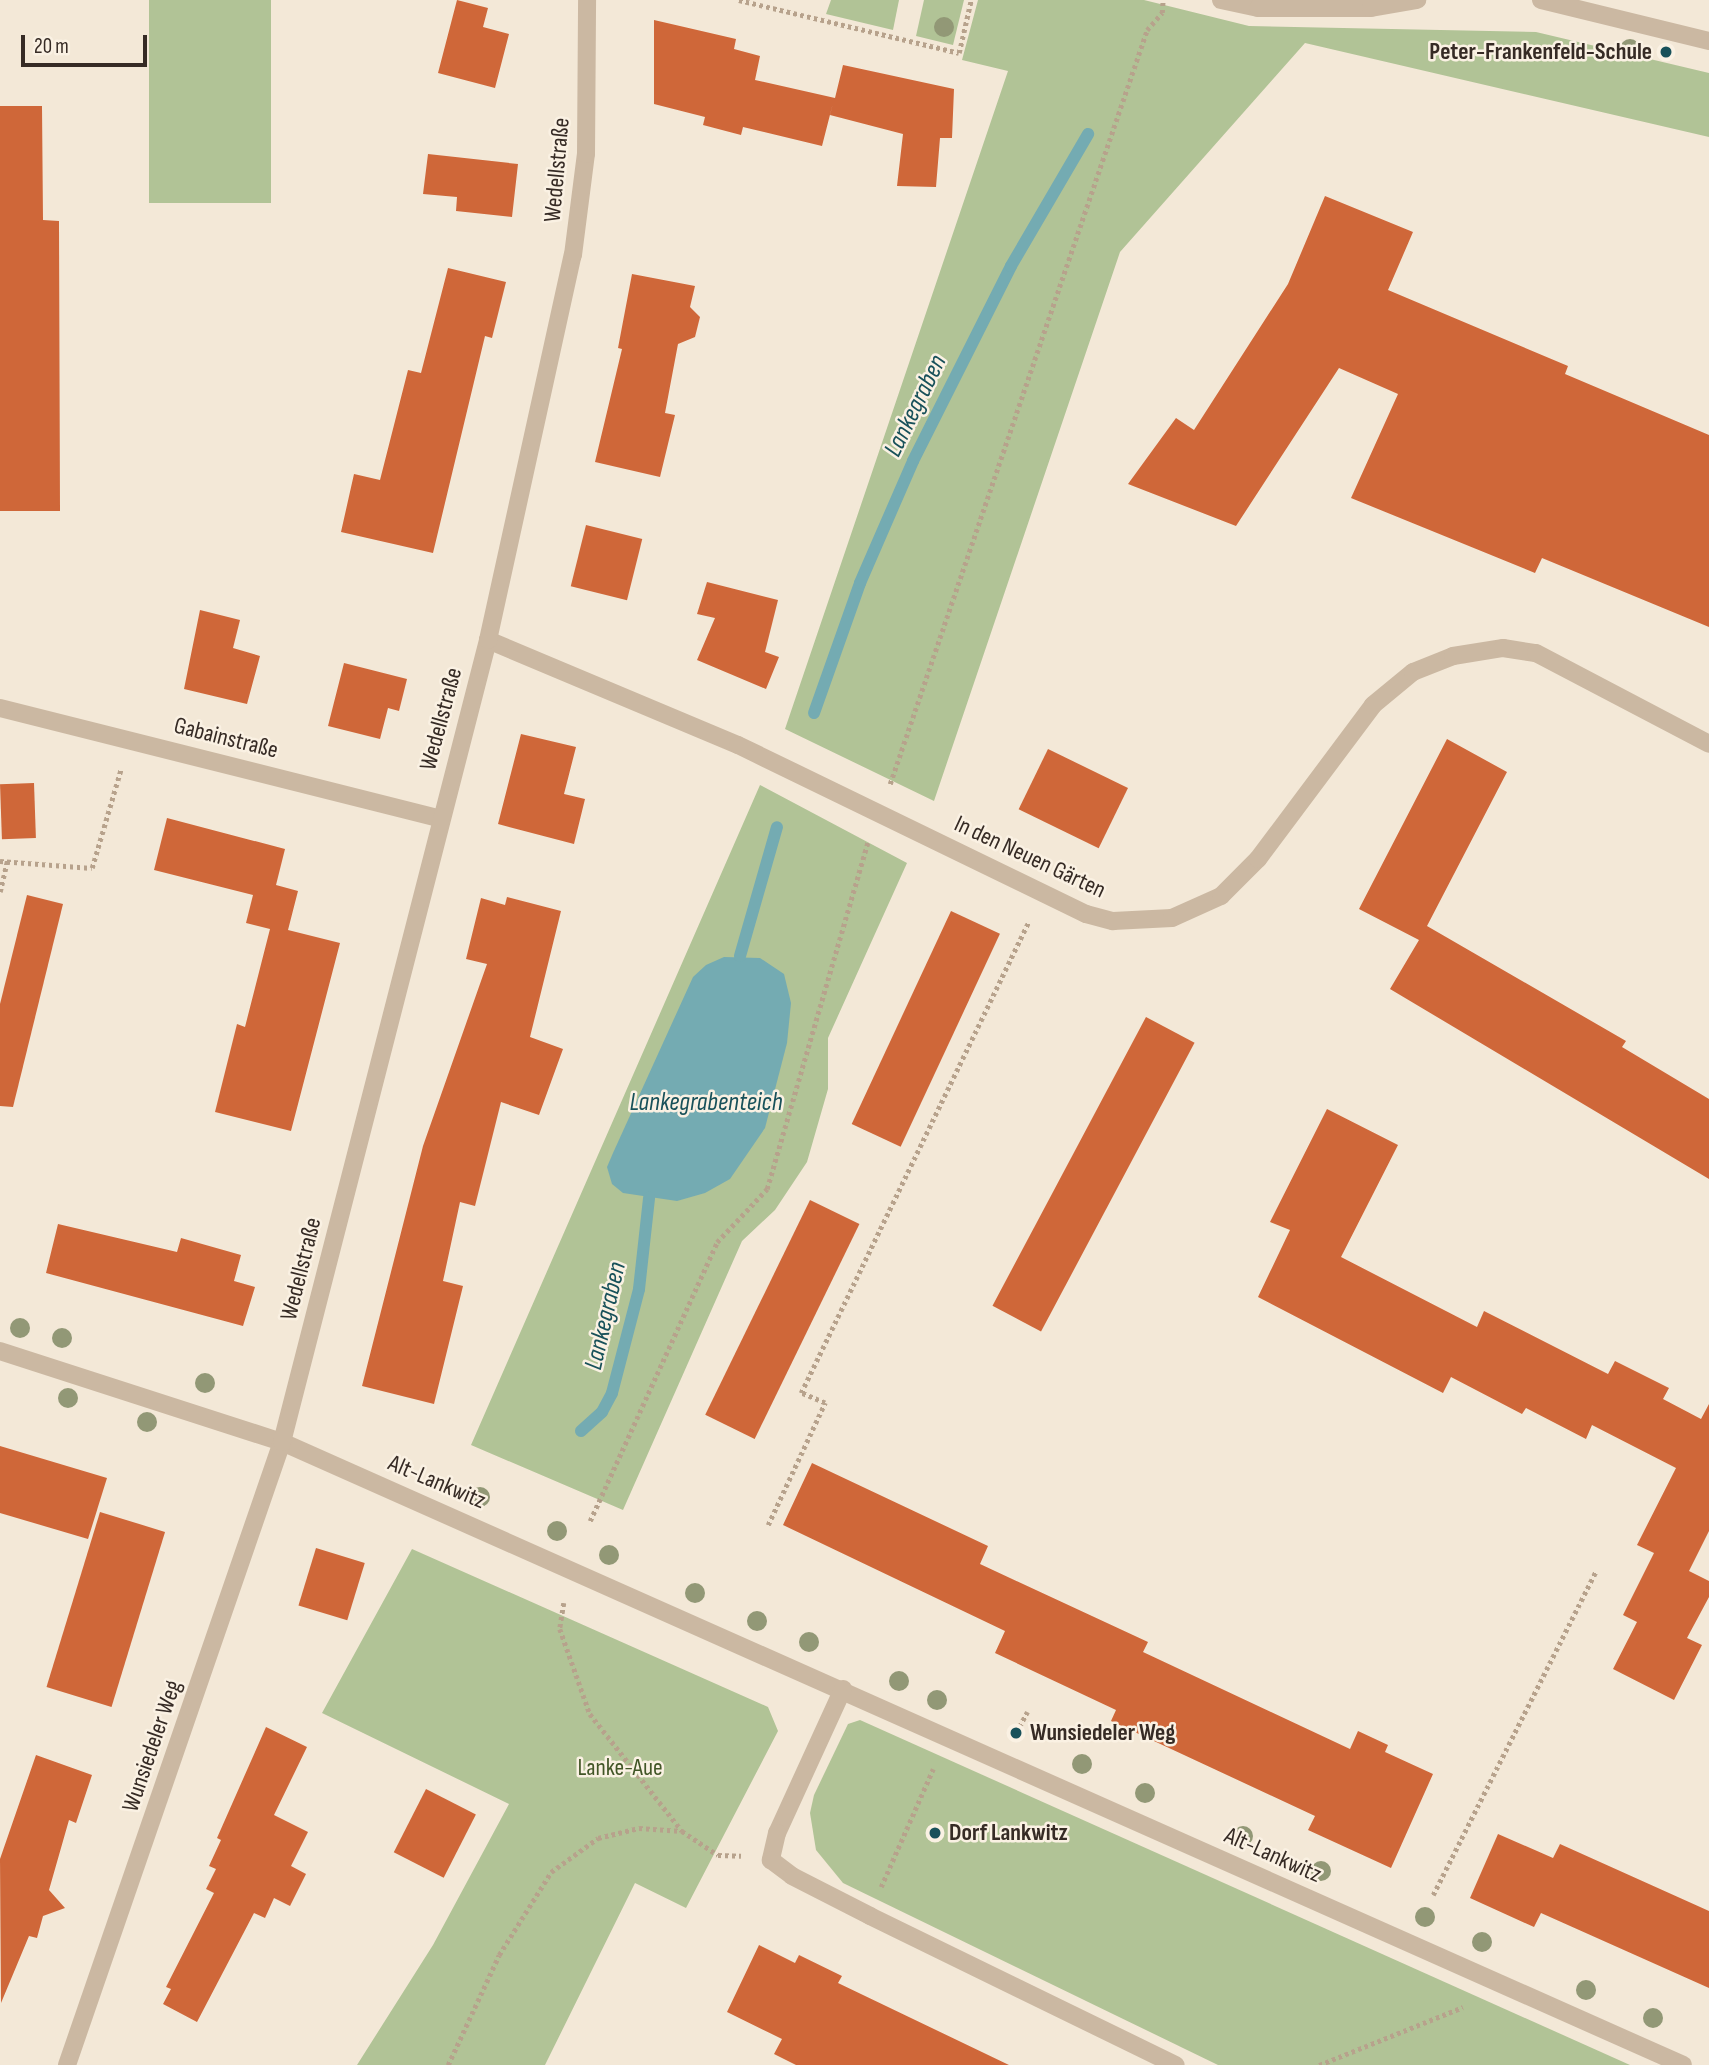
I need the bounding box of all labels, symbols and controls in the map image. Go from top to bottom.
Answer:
scale bar [24,21,150,65]
text: 20 m [34,34,69,59]
place label: Peter-Frankenfeld-Schule [1429,38,1652,66]
marker: Peter-Frankenfeld-Schule [1658,44,1674,60]
street label: Wedellstraße [538,117,576,223]
water label: Lankegraben [878,350,954,462]
street label: Wedellstraße [414,665,468,773]
street label: Gabainstraße [171,711,281,765]
street label: In den Neuen Gärten [950,809,1110,905]
water label: Lankegrabenteich [629,1087,783,1119]
street label: Wedellstraße [274,1215,328,1323]
water label: Lankegraben [578,1259,634,1373]
street label: Alt-Lankwitz [384,1449,490,1515]
street label: Wunsiedeler Weg [116,1676,188,1816]
place label: Wunsiedeler Weg [1030,1719,1175,1747]
marker: Wunsiedeler Weg [1008,1725,1024,1741]
park label: Lanke-Aue [577,1754,663,1782]
place label: Dorf Lankwitz [949,1819,1068,1847]
street label: Alt-Lankwitz [1220,1821,1326,1889]
marker: Dorf Lankwitz [927,1825,943,1841]

